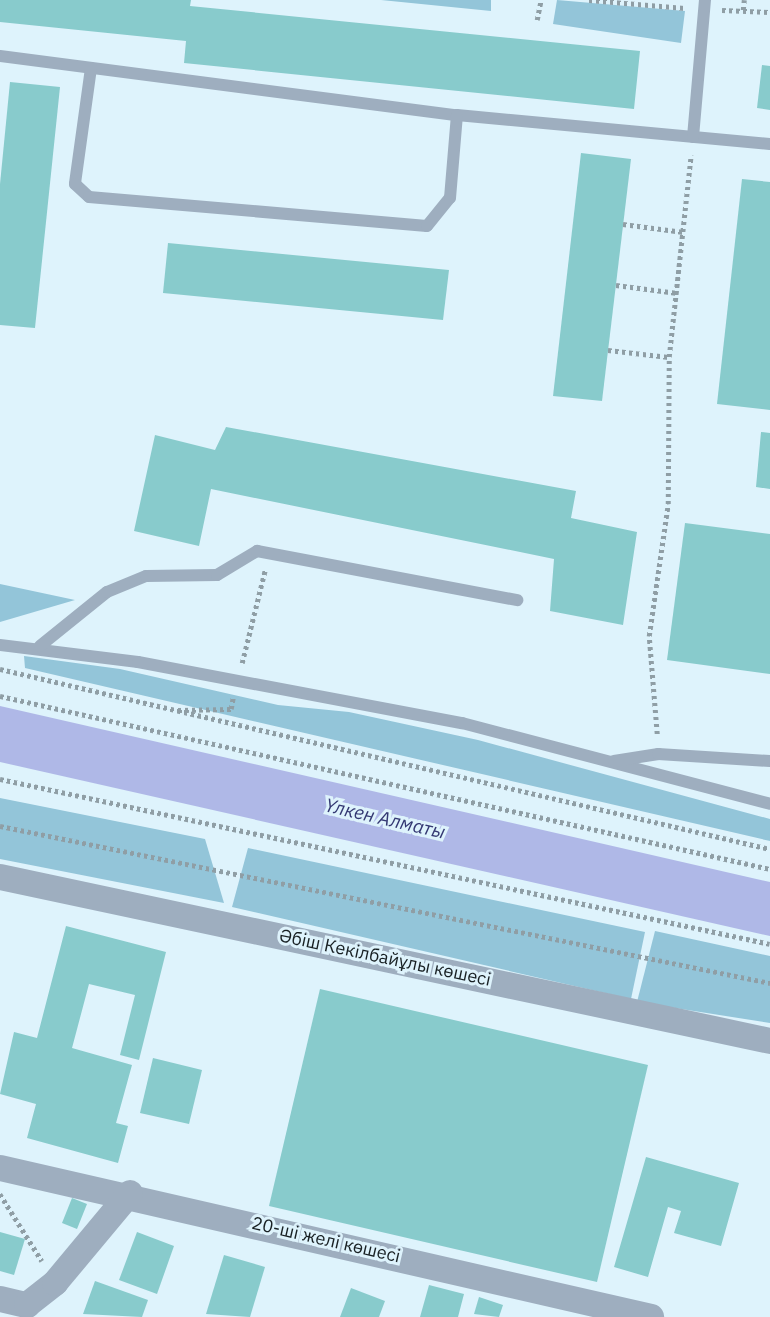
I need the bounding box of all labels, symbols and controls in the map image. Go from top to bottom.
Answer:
water label: Үлкен Алматы [322,794,448,844]
street label: Әбіш Кекілбайұлы көшесі [277,925,493,991]
street label: 20-ші желі көшесі [250,1212,402,1268]

